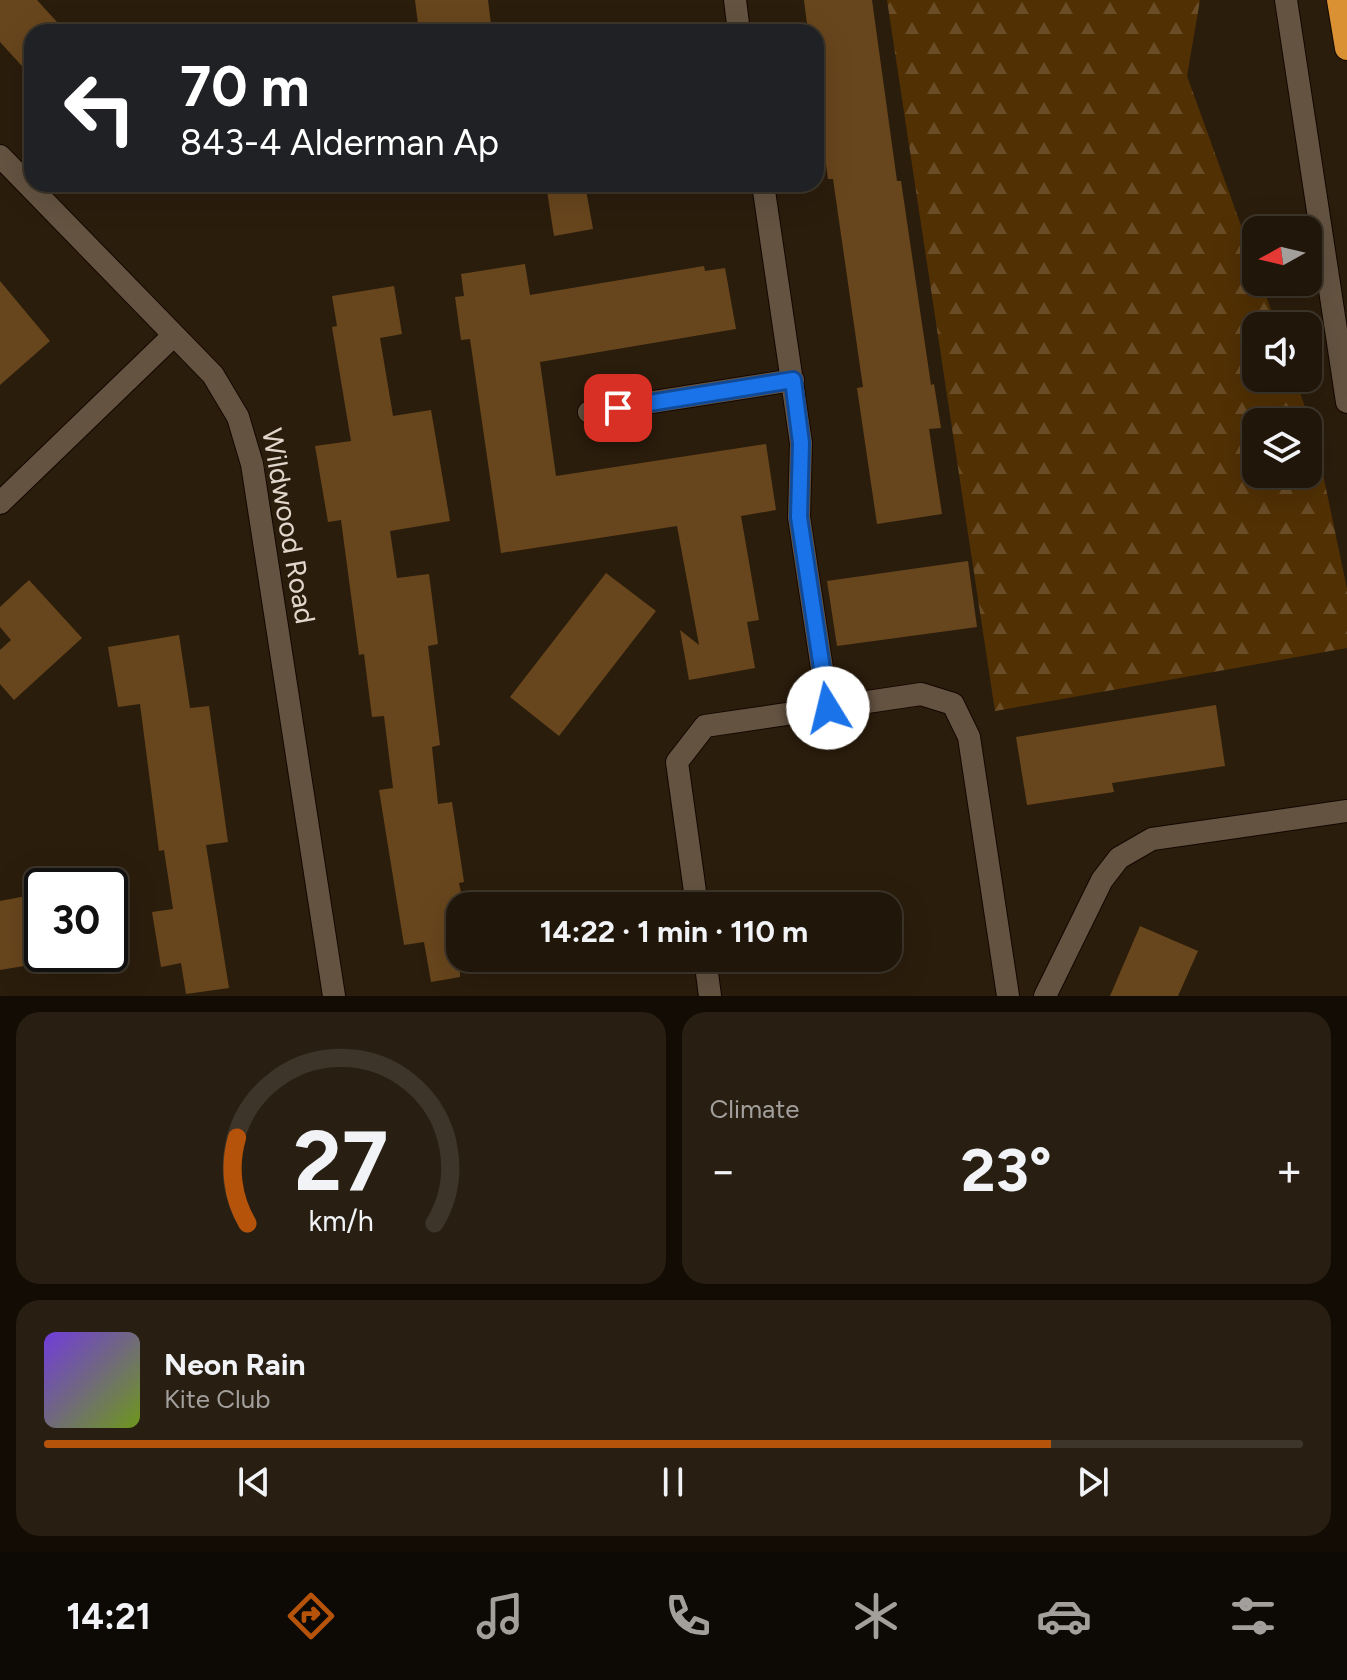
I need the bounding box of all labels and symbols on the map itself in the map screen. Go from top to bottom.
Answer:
north arrow [1242,216,1322,296]
pin [584,374,652,442]
street label: Wildwood Road [255,426,323,626]
position arrow [786,666,870,750]
speed limit sign: 30 [24,868,128,972]

